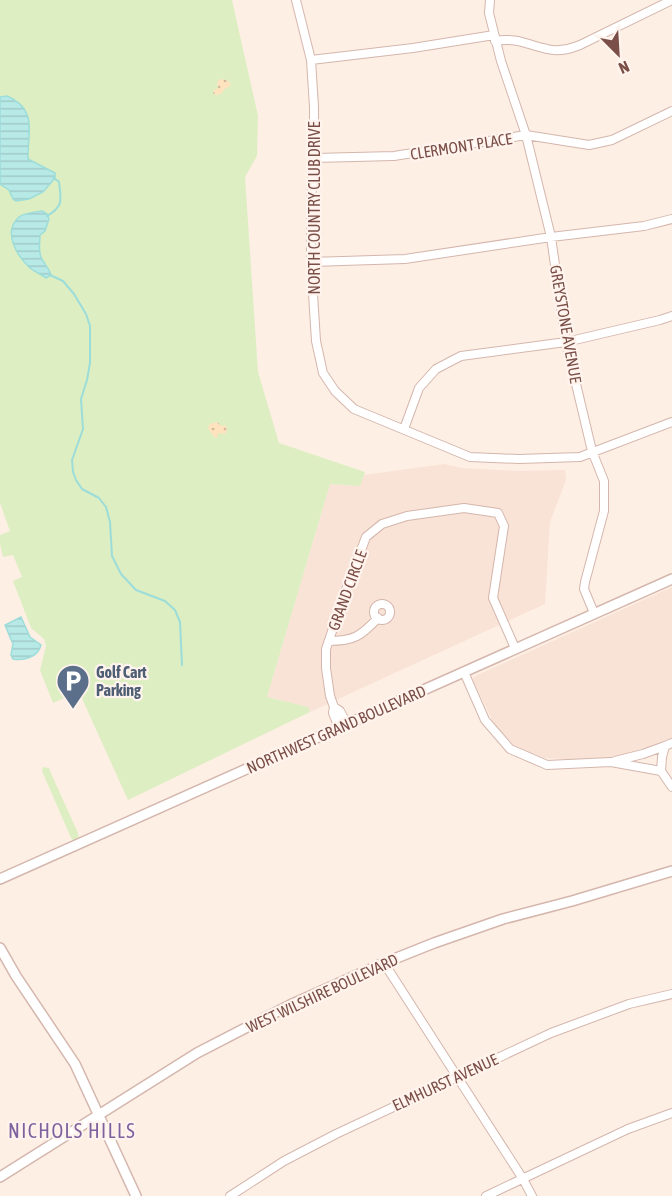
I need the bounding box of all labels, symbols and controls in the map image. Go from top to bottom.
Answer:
north arrow [588,24,648,84]
text: N [616,58,632,78]
street label: NORTH COUNTRY CLUB DRIVE [305,121,323,294]
street label: CLERMONT PLACE [409,129,513,163]
street label: GREYSTONE AVENUE [547,264,585,385]
street label: GRAND CIRCLE [324,547,370,633]
parking icon: Golf Cart Parking [55,663,91,710]
place label: Golf Cart Parking [96,663,147,699]
street label: NORTHWEST GRAND BOULEVARD [244,681,428,777]
street label: WEST WILSHIRE BOULEVARD [243,950,401,1036]
street label: ELMHURST AVENUE [389,1050,501,1114]
district label: NICHOLS HILLS [8,1119,136,1142]

